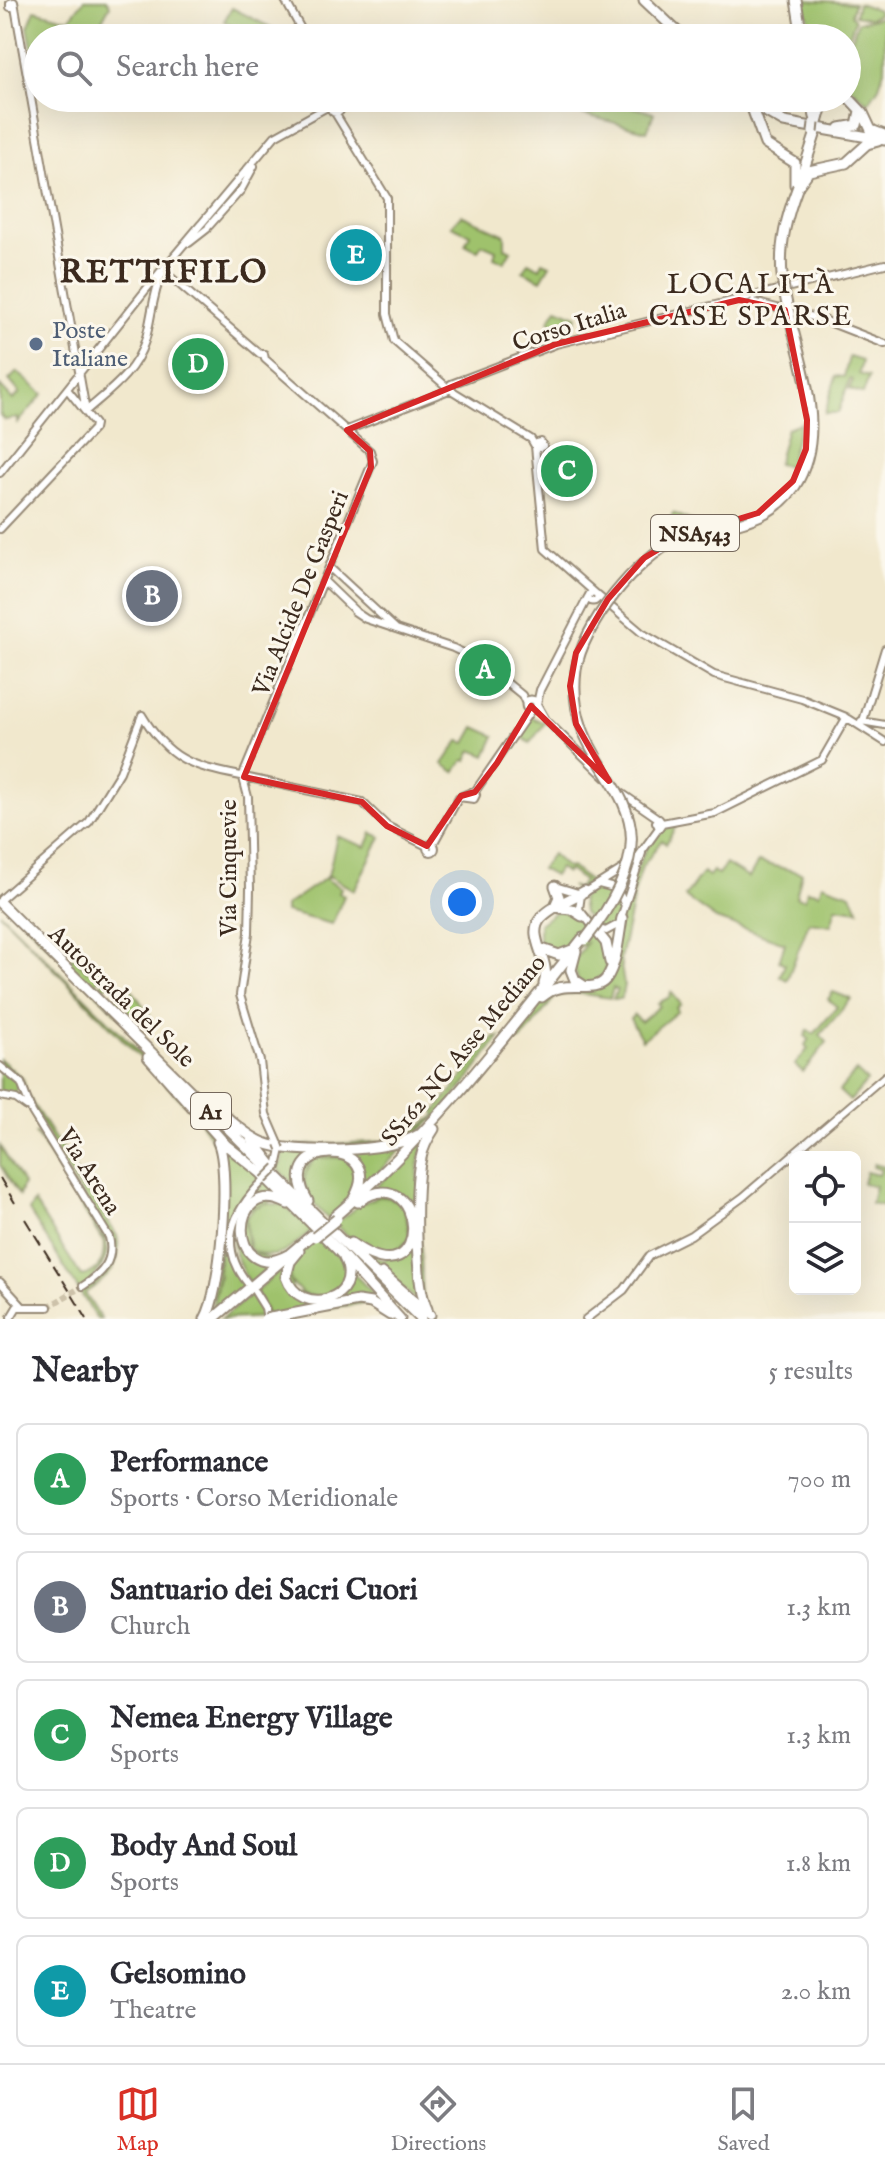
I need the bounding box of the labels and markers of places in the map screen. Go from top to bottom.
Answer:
pin: E [330,225,382,285]
place label: Poste Italiane [52,316,128,375]
pin: D [172,334,224,394]
marker: Poste Italiane [27,335,45,353]
pin: C [541,441,593,501]
pin: B [126,566,178,626]
pin: A [459,640,511,700]

